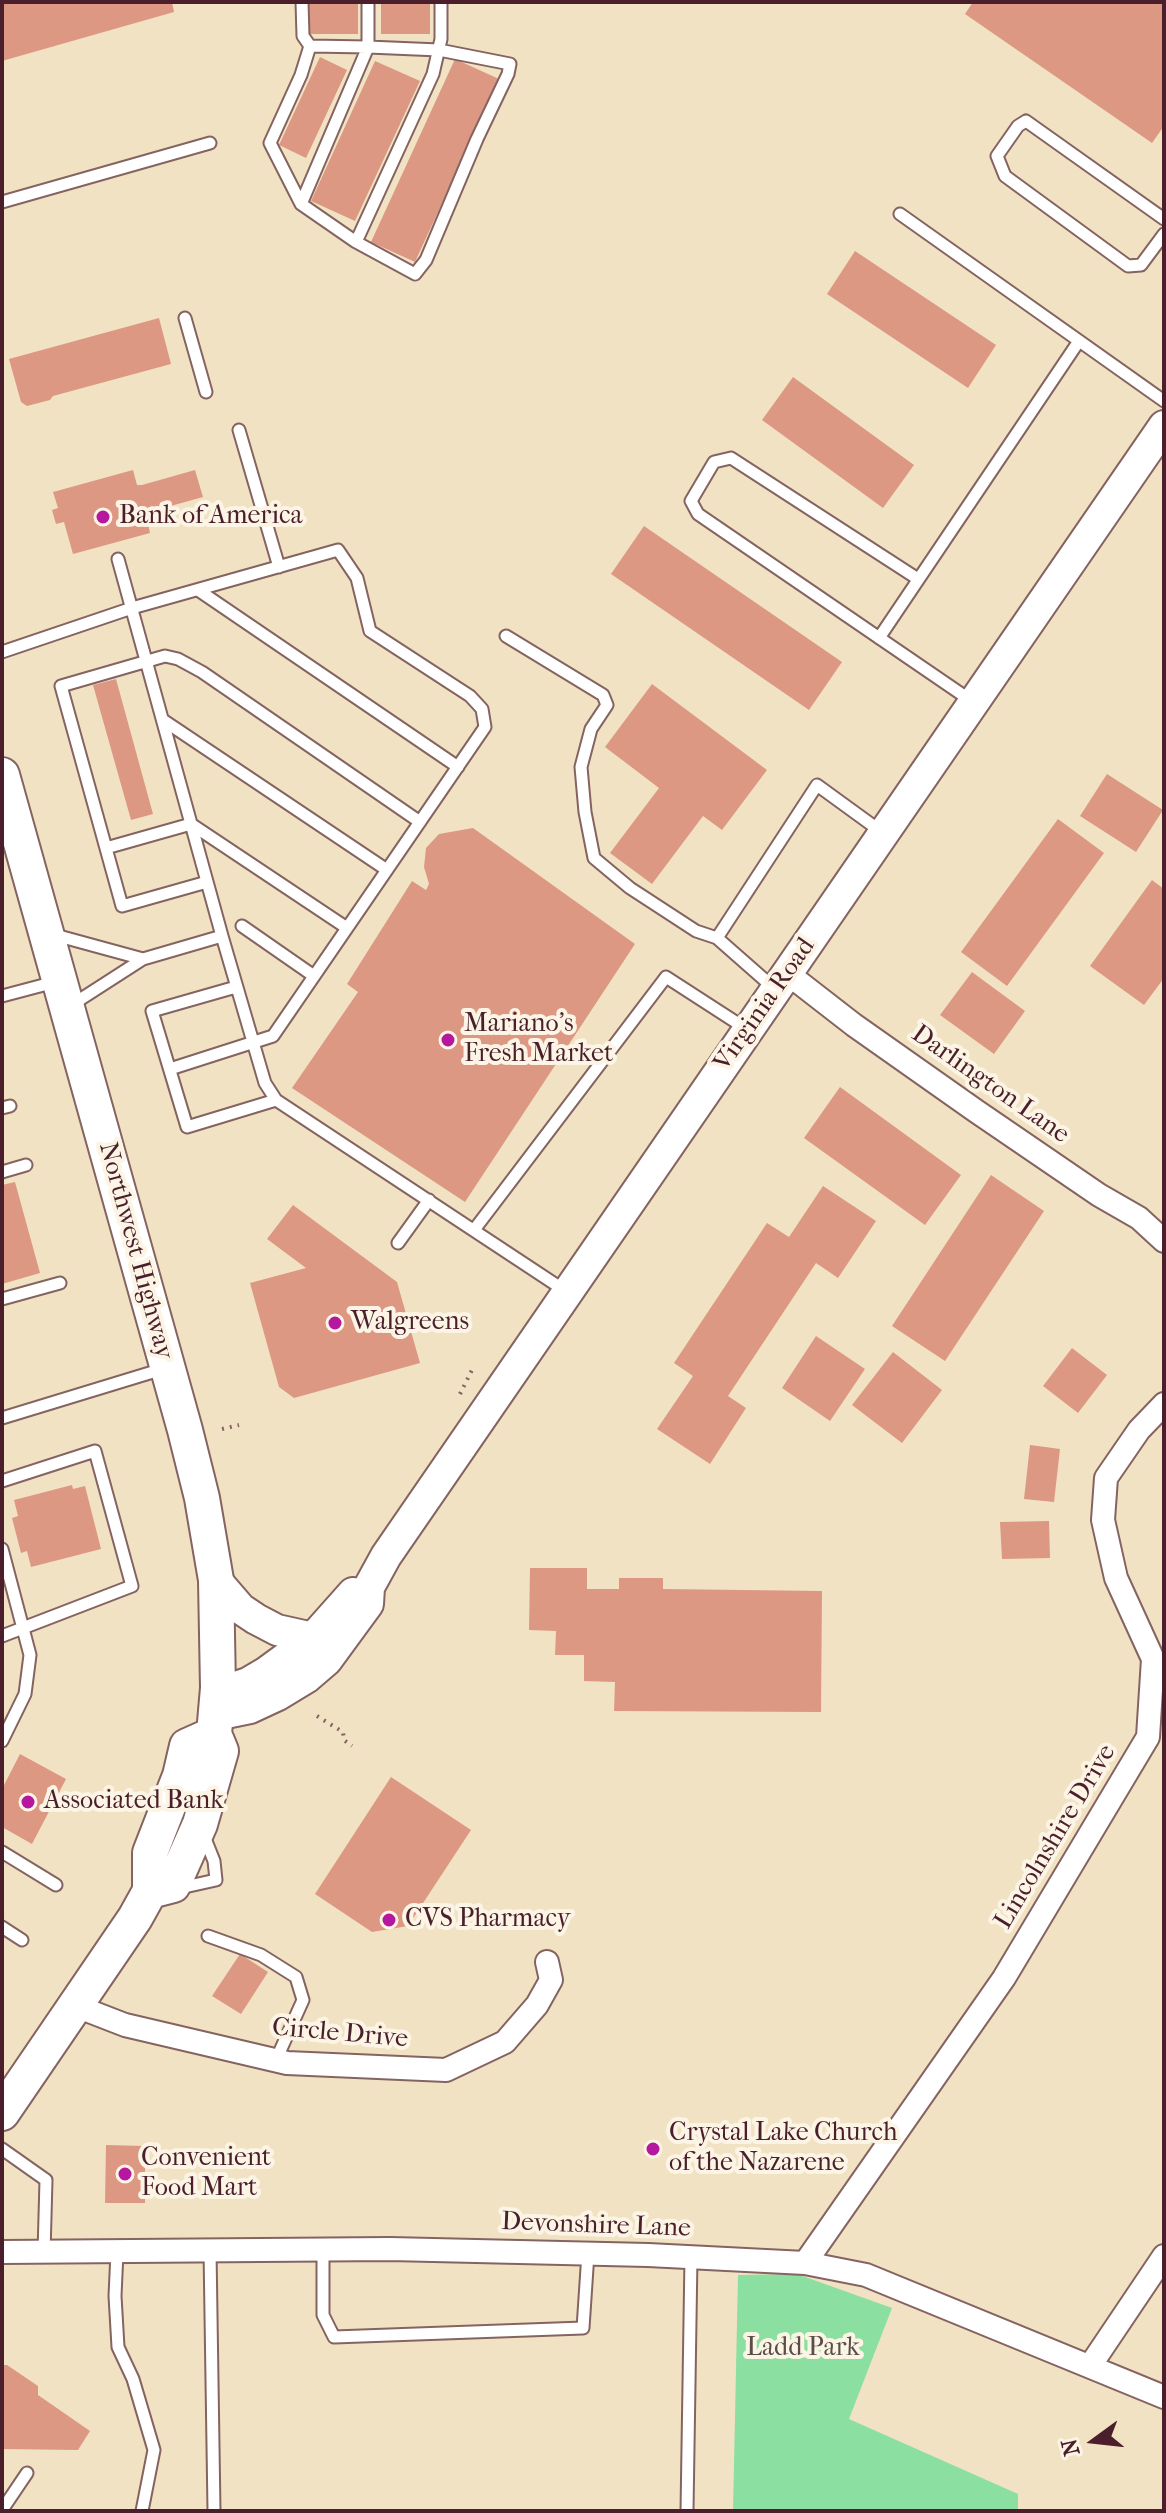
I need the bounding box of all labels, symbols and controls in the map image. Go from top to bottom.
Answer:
place label: Bank of America [119,501,302,533]
marker: Bank of America [94,508,112,526]
street label: Virginia Road [708,932,822,1078]
place label: Mariano's Fresh Market [464,1009,613,1070]
street label: Darlington Lane [905,1019,1075,1151]
marker: Mariano's Fresh Market [439,1031,457,1049]
street label: Northwest Highway [91,1139,179,1363]
place label: Walgreens [351,1307,469,1339]
marker: Walgreens [326,1314,344,1332]
street label: Lincolnshire Drive [989,1739,1123,1935]
place label: Associated Bank [44,1786,224,1818]
marker: Associated Bank [19,1793,37,1811]
place label: CVS Pharmacy [405,1904,571,1936]
marker: CVS Pharmacy [380,1911,398,1929]
street label: Circle Drive [271,2013,409,2055]
place label: Crystal Lake Church of the Nazarene [669,2118,898,2180]
marker: Crystal Lake Church of the Nazarene [644,2140,662,2158]
place label: Convenient Food Mart [141,2143,271,2204]
marker: Convenient Food Mart [116,2165,134,2183]
street label: Devonshire Lane [501,2207,691,2245]
park label: Ladd Park [746,2333,860,2365]
north arrow [1054,2401,1134,2481]
text: N [1056,2436,1086,2459]

